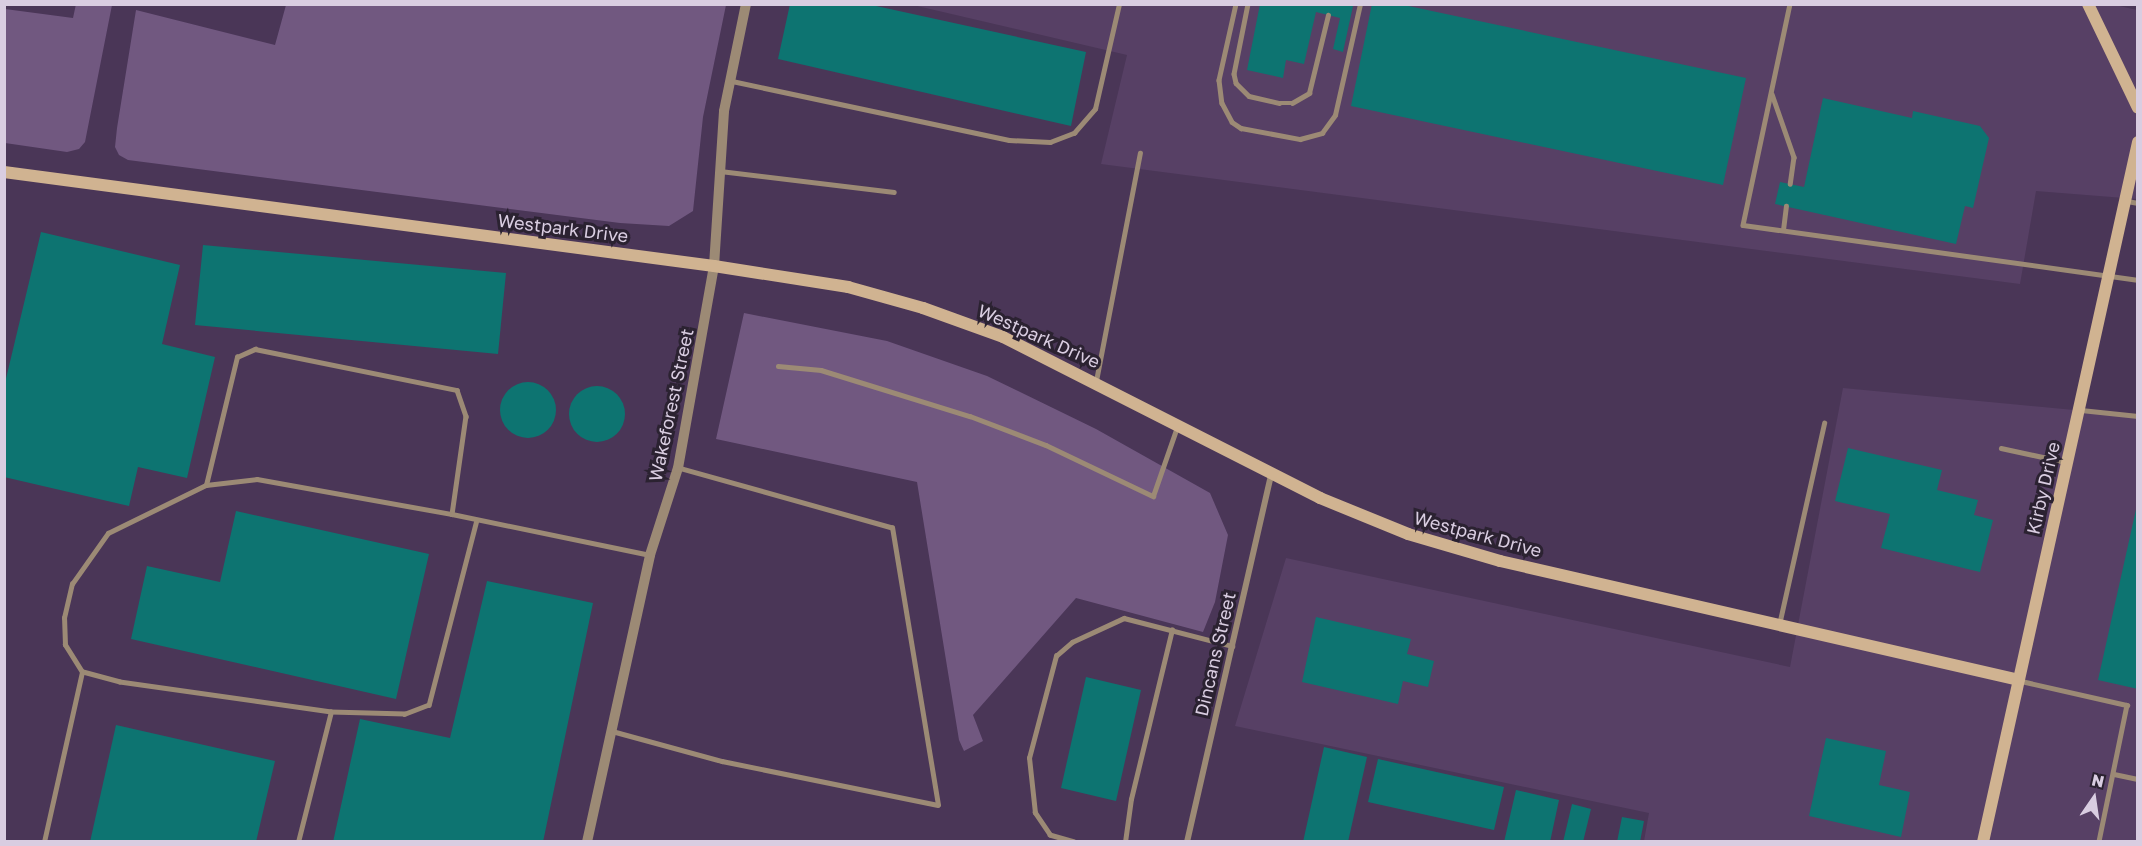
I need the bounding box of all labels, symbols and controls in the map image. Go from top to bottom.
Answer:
street label: Westpark Drive [497,209,629,247]
street label: Westpark Drive [975,299,1103,373]
street label: Wakeforest Street [644,327,698,483]
street label: Kirby Drive [2022,440,2064,536]
street label: Westpark Drive [1412,507,1544,561]
street label: Dincans Street [1190,590,1240,718]
north arrow [2064,768,2124,828]
text: N [2090,769,2106,792]

